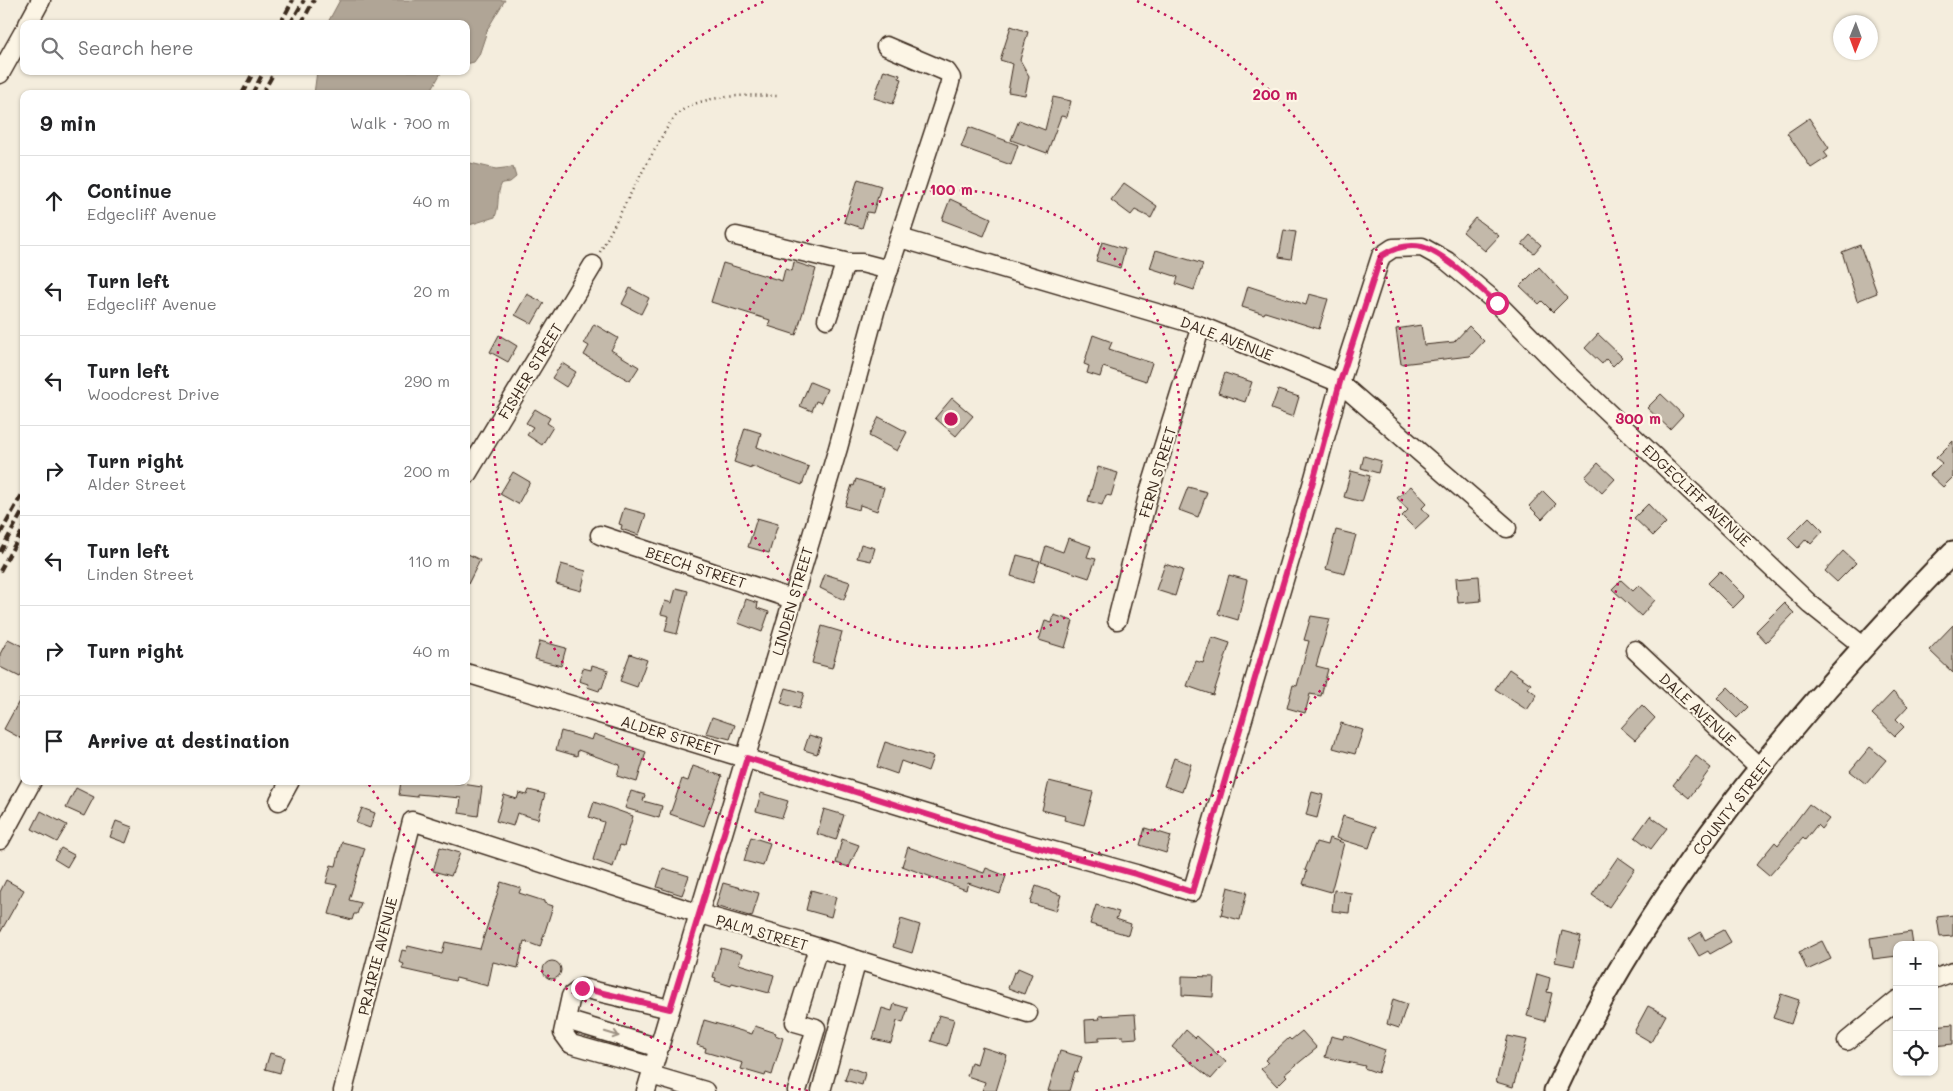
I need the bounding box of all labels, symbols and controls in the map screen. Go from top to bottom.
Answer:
north arrow [1833,15,1878,60]
search box [20,20,470,75]
icon: search [38,34,66,62]
text: Search here [78,35,194,60]
text: 200 m [1253,84,1298,104]
text: 9 min [40,109,96,136]
text: Walk · 700 m [350,112,450,133]
text: Continue [87,178,172,203]
text: 100 m [929,179,973,199]
icon: ahead [40,187,68,215]
text: 40 m [413,190,450,211]
text: Edgecliff Avenue [87,203,217,224]
text: Turn left [87,268,170,293]
icon: left [40,277,68,305]
text: 20 m [413,280,450,301]
route start [1486,292,1509,315]
text: Edgecliff Avenue [87,293,217,314]
street label: DALE AVENUE [1178,311,1277,365]
street label: FISHER STREET [493,319,567,423]
text: Turn left [87,358,170,383]
icon: left [40,367,68,395]
text: 290 m [404,370,450,391]
text: Woodcrest Drive [87,383,220,404]
text: 300 m [1615,408,1661,428]
centre of rings [942,410,960,428]
street label: FERN STREET [1134,424,1180,520]
street label: EDGECLIFF AVENUE [1638,439,1756,551]
text: Turn right [87,448,184,473]
icon: right [40,457,68,485]
text: 200 m [403,460,450,481]
text: Alder Street [87,473,186,494]
text: Turn left [87,538,170,563]
street label: BEECH STREET [643,541,749,593]
street label: LINDEN STREET [767,544,817,658]
icon: left [40,547,68,575]
text: 110 m [408,550,450,571]
text: Linden Street [87,563,194,584]
icon: right [40,637,68,665]
text: Turn right [87,638,184,663]
text: 40 m [413,640,450,661]
street label: DALE AVENUE [1655,668,1741,750]
street label: ALDER STREET [619,710,723,760]
icon: arrive [40,727,68,755]
text: Arrive at destination [87,728,290,753]
street label: COUNTY STREET [1688,753,1776,859]
street label: PRAIRIE AVENUE [353,894,401,1017]
street label: PALM STREET [714,909,810,955]
map controls [1893,941,1938,1076]
button: + [1893,941,1938,986]
route end [571,977,594,1000]
button: − [1893,986,1938,1031]
one-way arrow [604,1030,620,1040]
button: locate [1893,1031,1938,1076]

